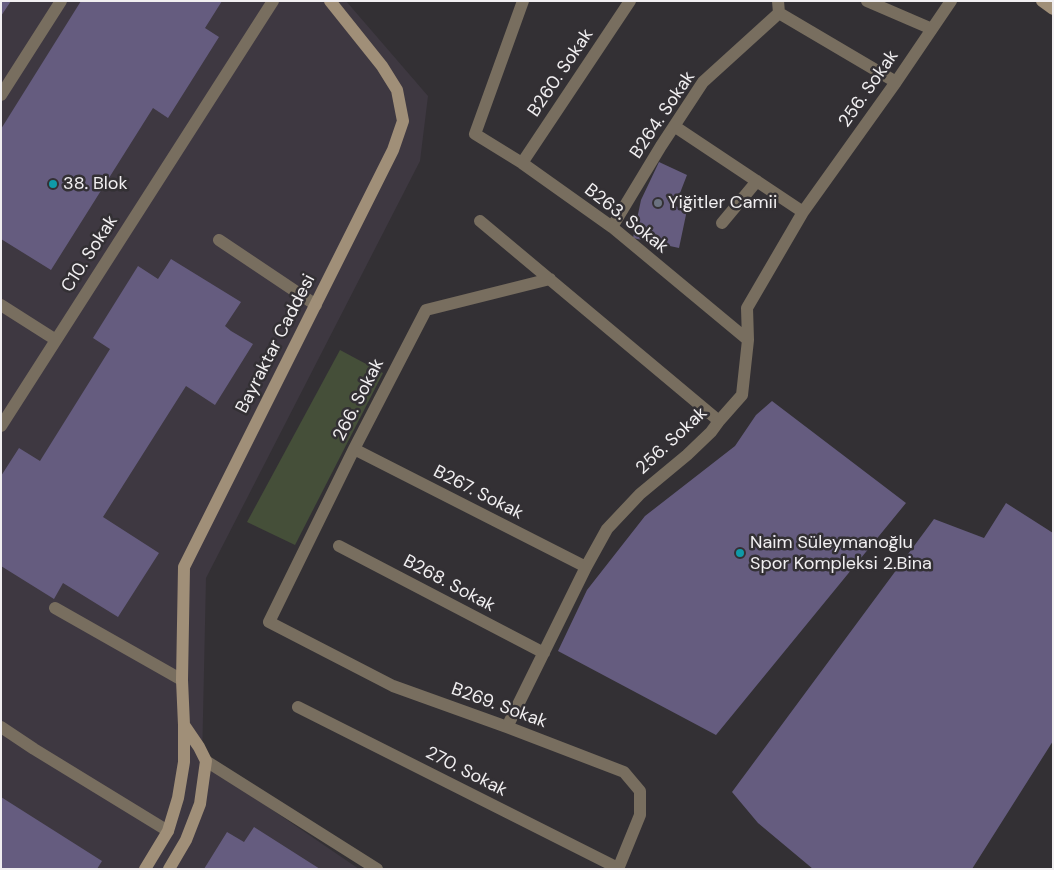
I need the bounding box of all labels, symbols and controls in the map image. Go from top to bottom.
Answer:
street label: B260. Sokak [524,25,598,121]
street label: 256. Sokak [835,46,903,132]
street label: B264. Sokak [626,67,700,163]
place label: 38. Blok [63,173,128,195]
marker: 38. Blok [47,178,59,190]
street label: B263. Sokak [580,180,672,258]
place label: Yiğitler Camii [668,192,777,214]
marker: Yiğitler Camii [652,197,664,209]
street label: C10. Sokak [57,211,123,297]
street label: Bayraktar Caddesi [232,271,320,417]
street label: 266. Sokak [329,355,389,445]
street label: 256. Sokak [632,403,712,479]
street label: B267. Sokak [429,461,527,525]
place label: Naim Süleymanoğlu Spor Kompleksi 2.Bina [750,532,932,574]
marker: Naim Süleymanoğlu Spor Kompleksi 2.Bina [734,547,746,559]
street label: B268. Sokak [399,551,499,617]
street label: B269. Sokak [448,679,550,733]
street label: 270. Sokak [422,742,510,802]

